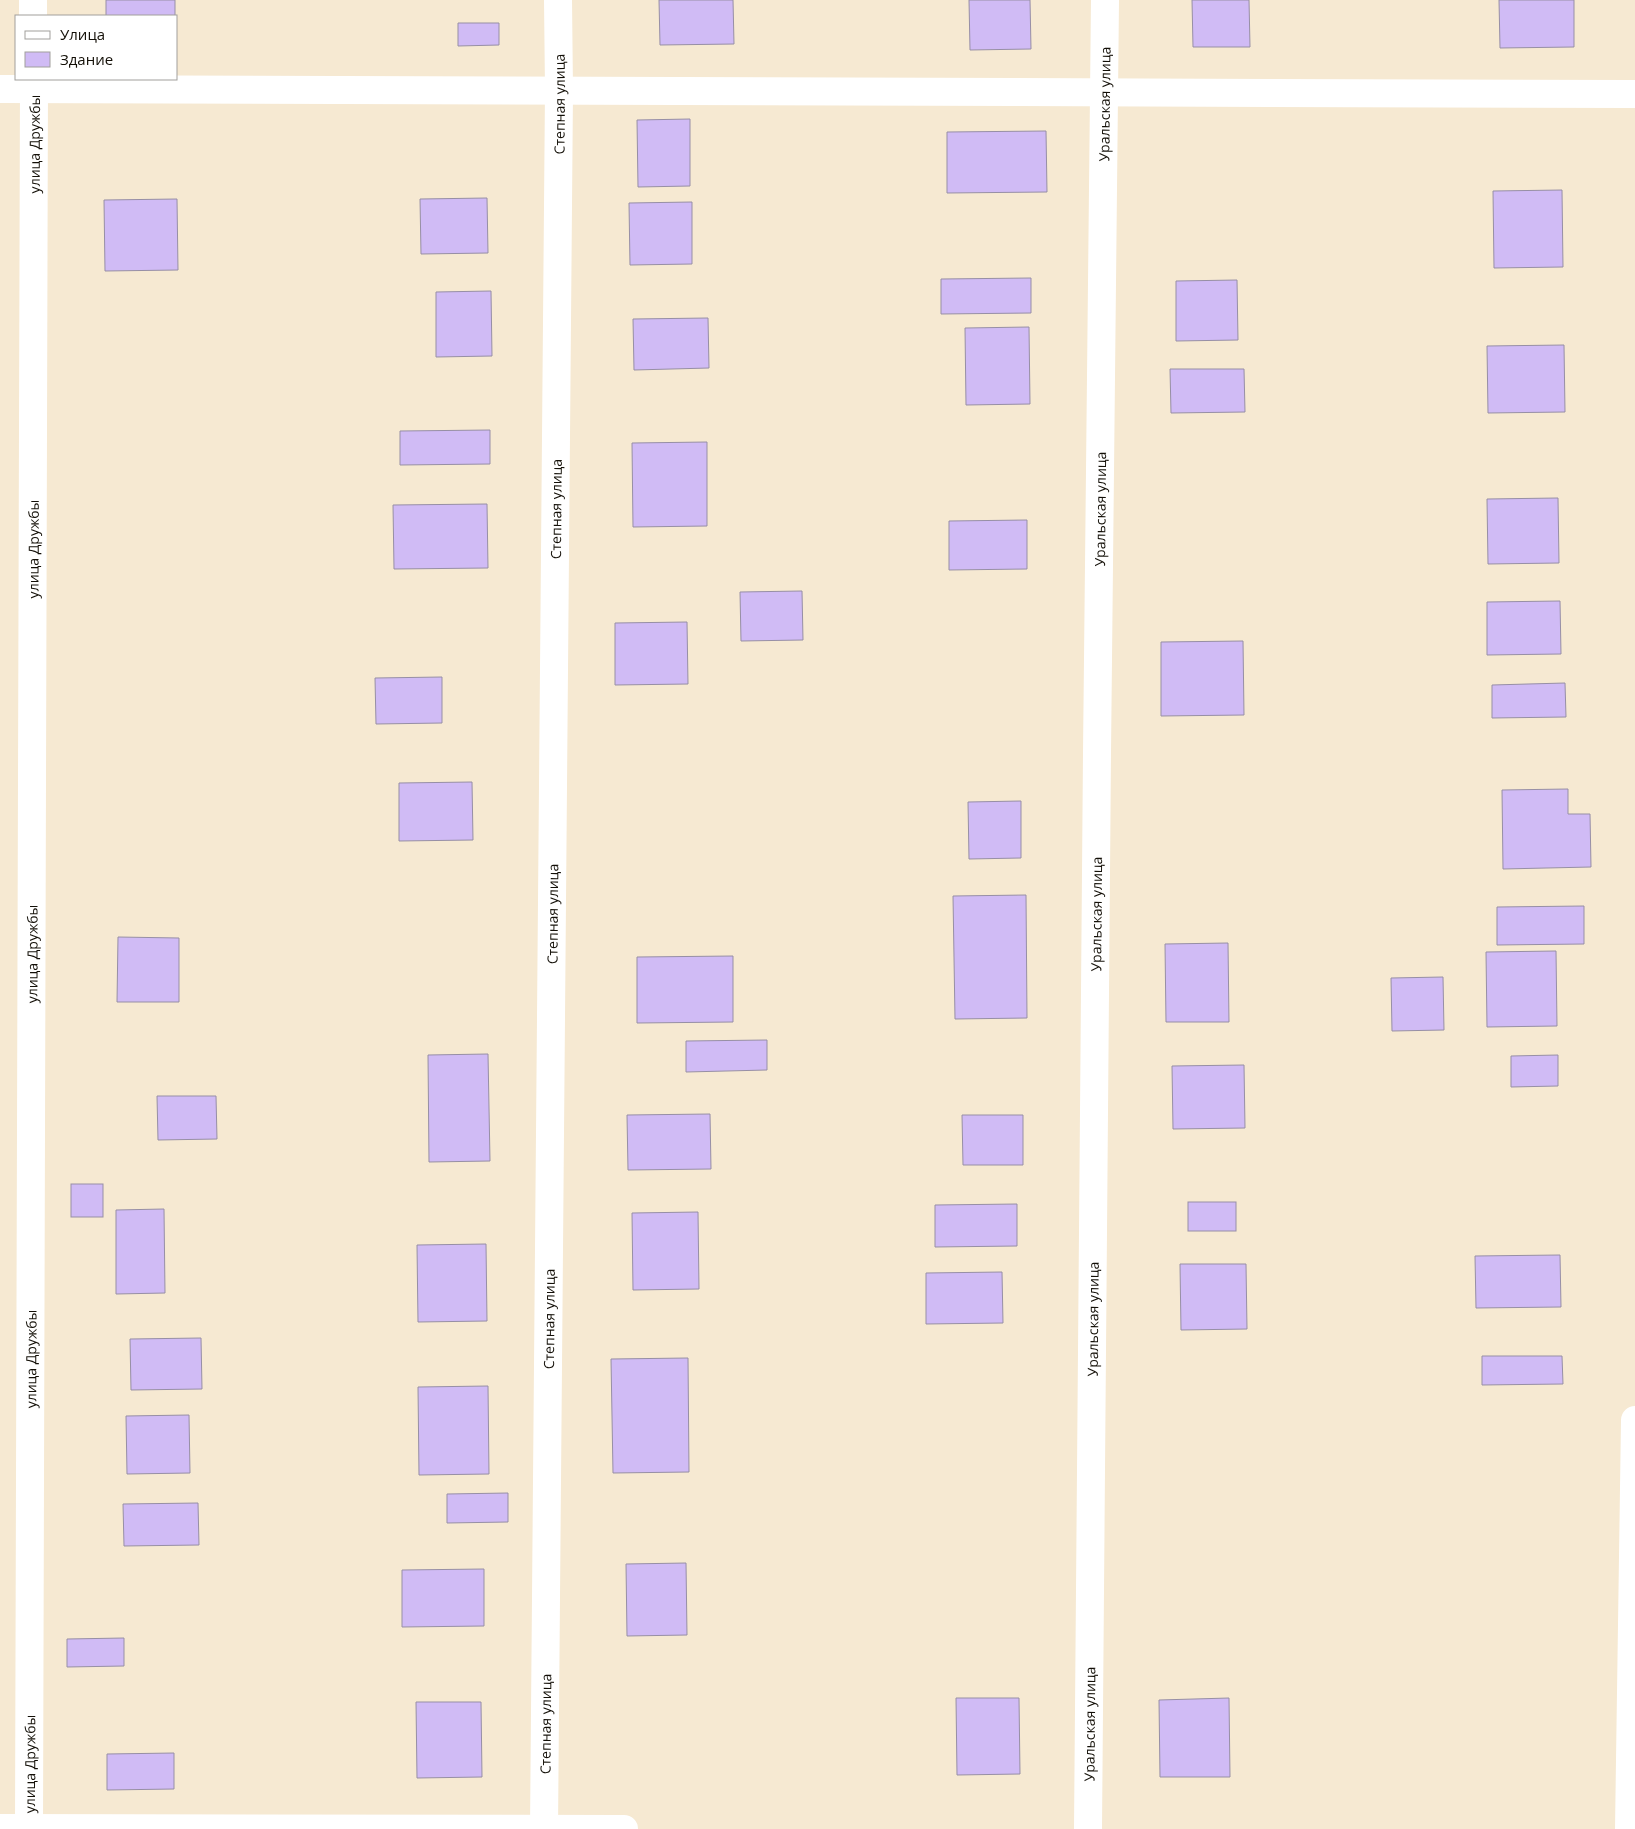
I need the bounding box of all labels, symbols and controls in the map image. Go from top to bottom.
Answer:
legend [15,15,178,80]
text: Улица [60,24,105,44]
street label: Уральская улица [1094,47,1114,162]
text: Здание [60,49,113,69]
street label: Степная улица [549,54,569,154]
street label: улица Дружбы [24,95,43,193]
street label: Уральская улица [1089,451,1110,567]
street label: Степная улица [545,459,565,559]
street label: улица Дружбы [23,500,42,598]
street label: Уральская улица [1086,856,1106,972]
street label: Степная улица [542,864,562,964]
street label: улица Дружбы [22,905,41,1003]
street label: Уральская улица [1082,1261,1102,1377]
street label: Степная улица [538,1269,558,1369]
street label: улица Дружбы [21,1310,40,1408]
street label: Уральская улица [1079,1666,1099,1782]
street label: Степная улица [535,1674,555,1774]
street label: улица Дружбы [20,1715,39,1813]

